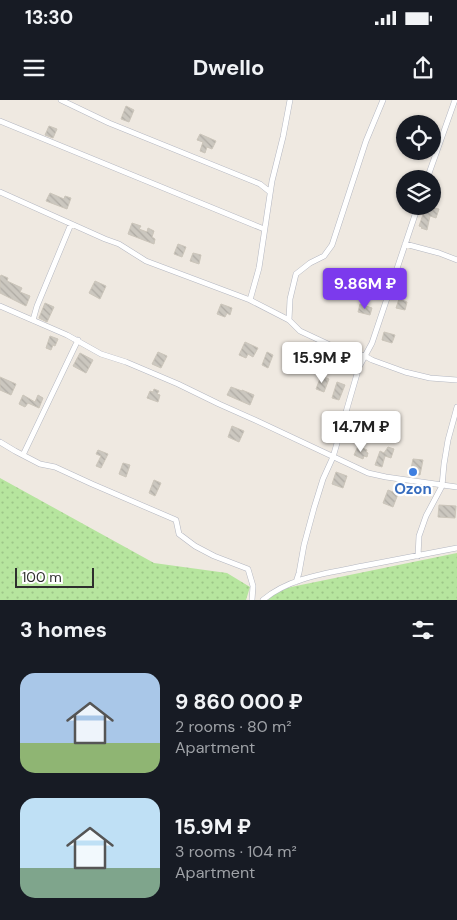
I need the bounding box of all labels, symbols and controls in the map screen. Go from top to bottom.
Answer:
text: 13:30 [25,5,73,30]
text: Dwello [193,53,264,82]
icon: menu [20,54,48,82]
icon: share [409,54,437,82]
map controls [396,115,441,215]
button: locate [396,115,441,160]
button: layers [396,170,441,215]
pin: 9.86M ₽ [319,268,411,310]
text: 9.86M ₽ [334,273,396,294]
pin: 15.9M ₽ [276,342,368,384]
text: 15.9M ₽ [293,347,351,368]
pin: 14.7M ₽ [315,410,407,453]
text: 14.7M ₽ [333,416,389,437]
marker: Ozon [407,466,419,478]
place label: Ozon [394,479,432,499]
scale bar [15,565,94,588]
text: 100 m [22,568,62,586]
text: 3 homes [20,616,107,644]
icon: filters [409,616,437,644]
text: 9 860 000 ₽ [175,688,303,716]
icon: home [60,693,120,753]
text: 2 rooms · 80 m² [175,716,292,737]
text: Apartment [175,737,255,758]
text: 15.9M ₽ [175,813,251,841]
icon: home [60,818,120,878]
text: 3 rooms · 104 m² [175,841,297,862]
text: Apartment [175,862,255,883]

